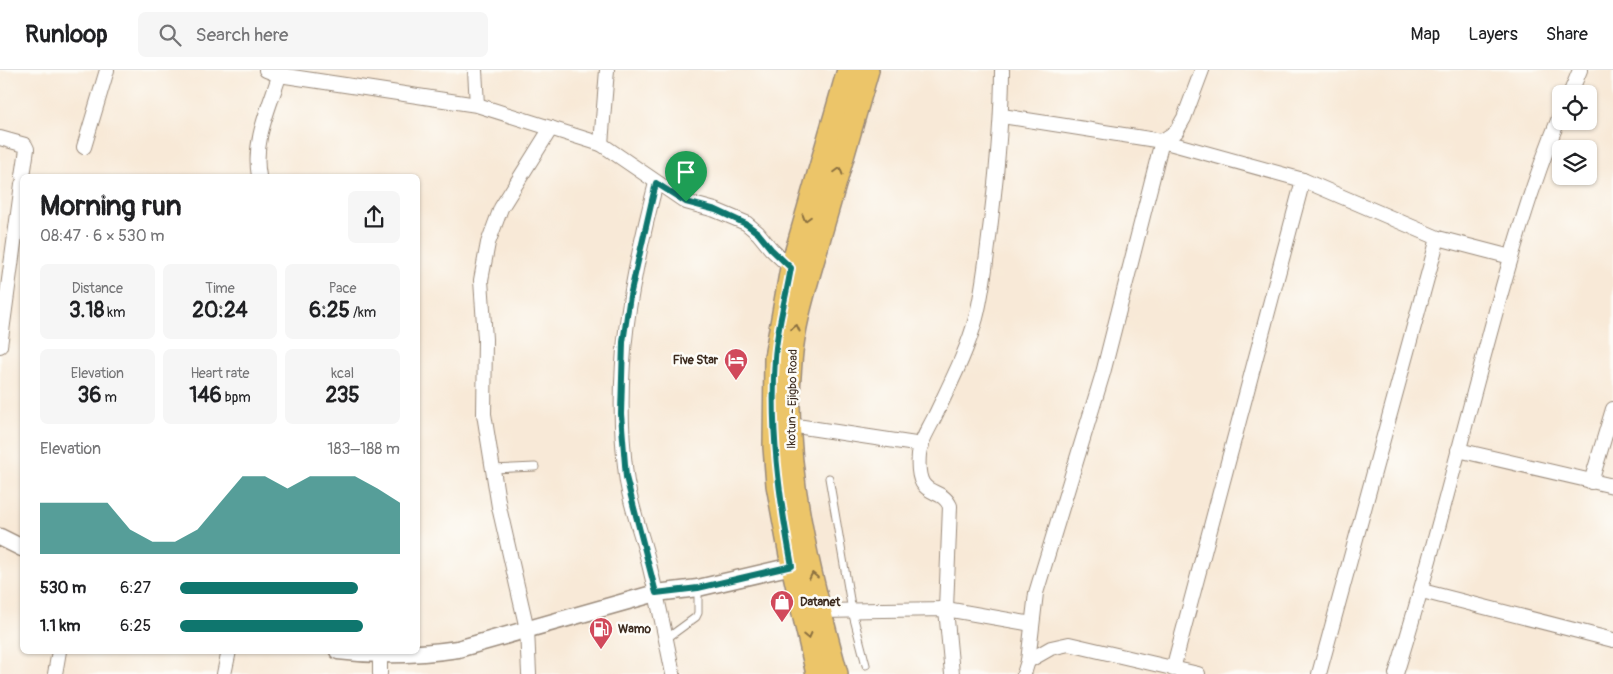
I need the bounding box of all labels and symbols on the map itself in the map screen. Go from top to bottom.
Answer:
pin [665,151,707,202]
one-way arrow [833,168,843,176]
one-way arrow [801,213,811,221]
one-way arrow [790,324,801,333]
hotel icon: Five Star [723,347,749,381]
street label: Ikotun - Ejigbo Road [784,349,801,449]
place label: Five Star [673,353,719,368]
one-way arrow [808,571,819,580]
shop icon: Datanet [769,589,795,623]
place label: Datanet [800,595,842,610]
fuel station icon: Wamo [588,616,614,650]
place label: Wamo [618,622,651,637]
one-way arrow [802,631,813,640]

